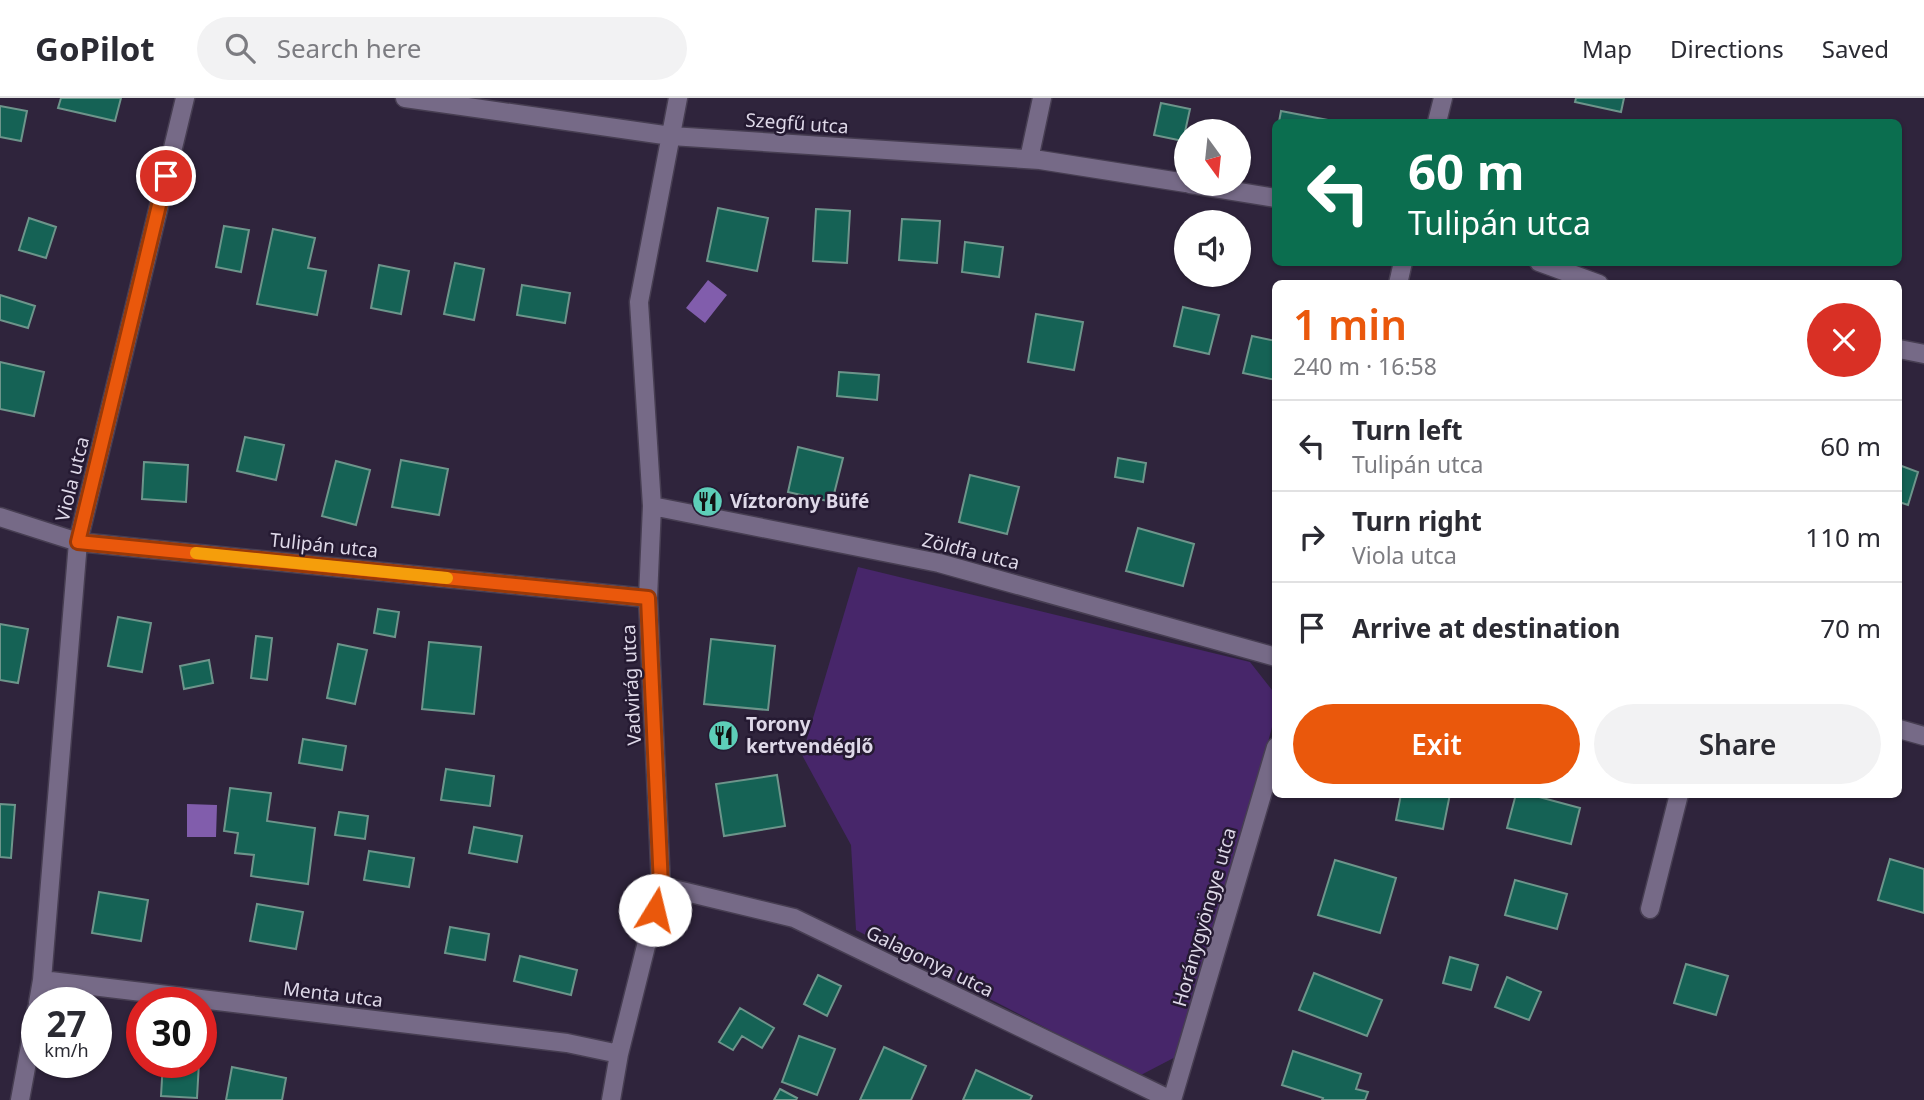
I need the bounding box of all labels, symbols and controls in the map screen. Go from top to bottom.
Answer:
search box [197,17,687,80]
text: GoPilot [35,26,155,71]
icon: search [221,29,259,67]
text: Search here [277,30,421,66]
text: Map [1582,32,1632,65]
text: Directions [1670,32,1784,65]
text: Saved [1822,32,1889,65]
street label: Szegfű utca [745,106,849,140]
north arrow [1174,119,1251,196]
map controls [1174,119,1251,287]
text: 60 m [1408,138,1525,204]
pin [136,146,196,206]
icon: left [1293,147,1384,238]
icon: arrive [147,157,185,195]
text: Tulipán utca [1408,201,1591,244]
button: sound [1174,210,1251,287]
text: 1 min [1293,295,1407,352]
button: close [1807,303,1881,377]
text: 240 m · 16:58 [1293,350,1437,382]
text: Turn left [1352,412,1463,448]
icon: left [1293,427,1331,465]
text: 60 m [1820,428,1881,464]
street label: Viola utca [49,434,95,524]
text: Tulipán utca [1352,448,1483,480]
restaurant icon: Víztorony Büfé [690,484,724,518]
place label: Víztorony Büfé [730,488,869,514]
text: Turn right [1352,503,1482,539]
icon: right [1293,518,1331,556]
text: 110 m [1805,519,1881,555]
street label: Tulipán utca [269,526,379,564]
street label: Zöldfa utca [920,526,1022,576]
text: Viola utca [1352,539,1457,571]
icon: arrive [1293,609,1331,647]
text: Arrive at destination [1352,610,1621,646]
text: 70 m [1820,610,1881,646]
street label: Vadvirág utca [615,624,647,746]
button: Exit [1293,704,1580,784]
button: Share [1594,704,1881,784]
place label: Torony kertvendéglő [746,711,873,759]
restaurant icon: Torony kertvendéglő [706,718,740,752]
street label: Horánygyöngye utca [1166,824,1242,1010]
position arrow [618,873,692,947]
street label: Galagonya utca [862,919,998,1003]
street label: Menta utca [282,975,384,1013]
speed limit sign: 30 [126,987,217,1078]
text: 27 [46,1000,87,1047]
text: km/h [44,1038,89,1062]

